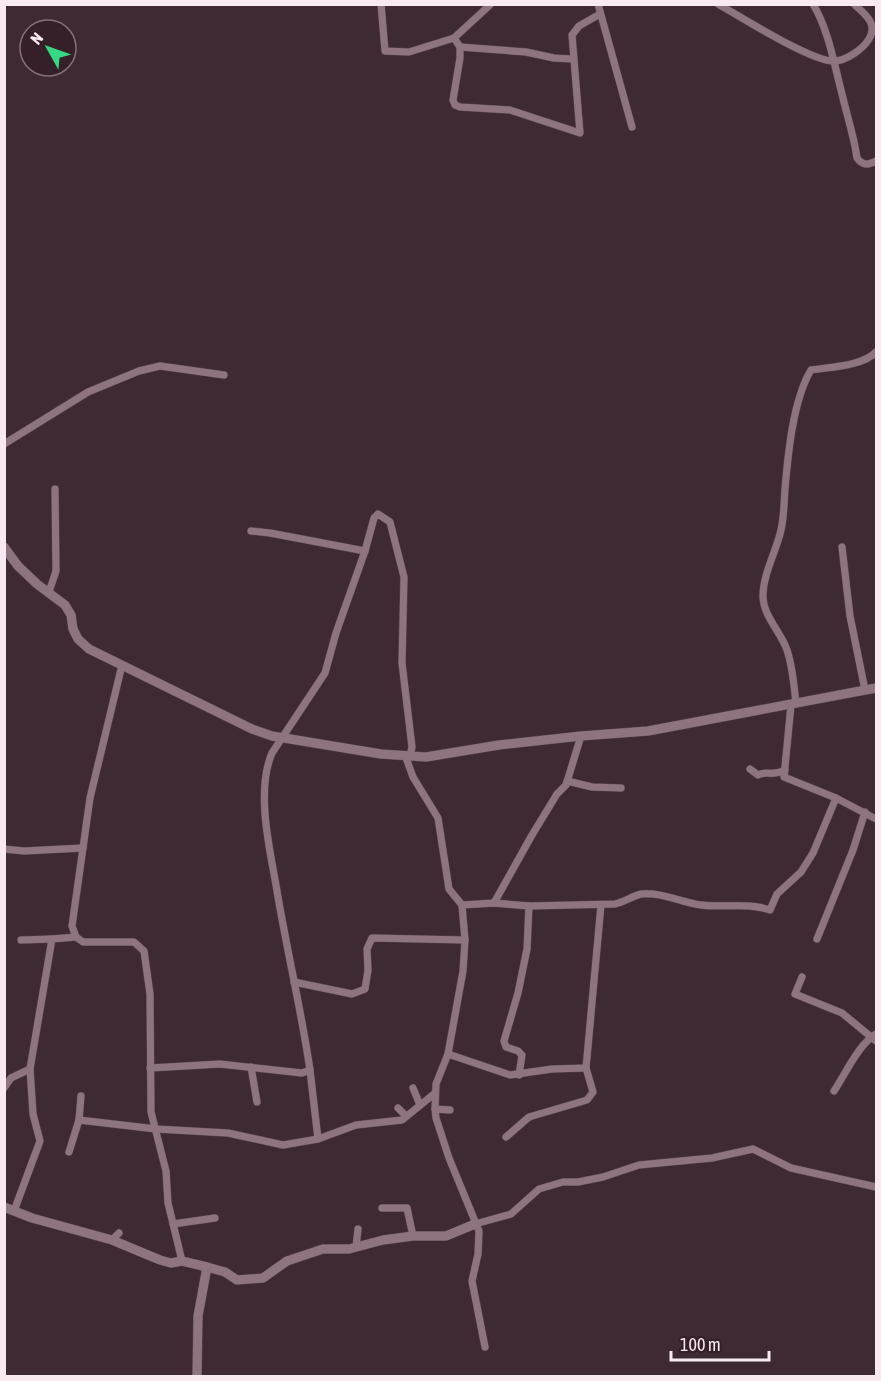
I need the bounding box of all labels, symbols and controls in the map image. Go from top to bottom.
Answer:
north arrow [18,18,78,78]
text: N [27,29,46,48]
scale bar [671,1324,768,1362]
text: 100 m [680,1334,721,1355]

